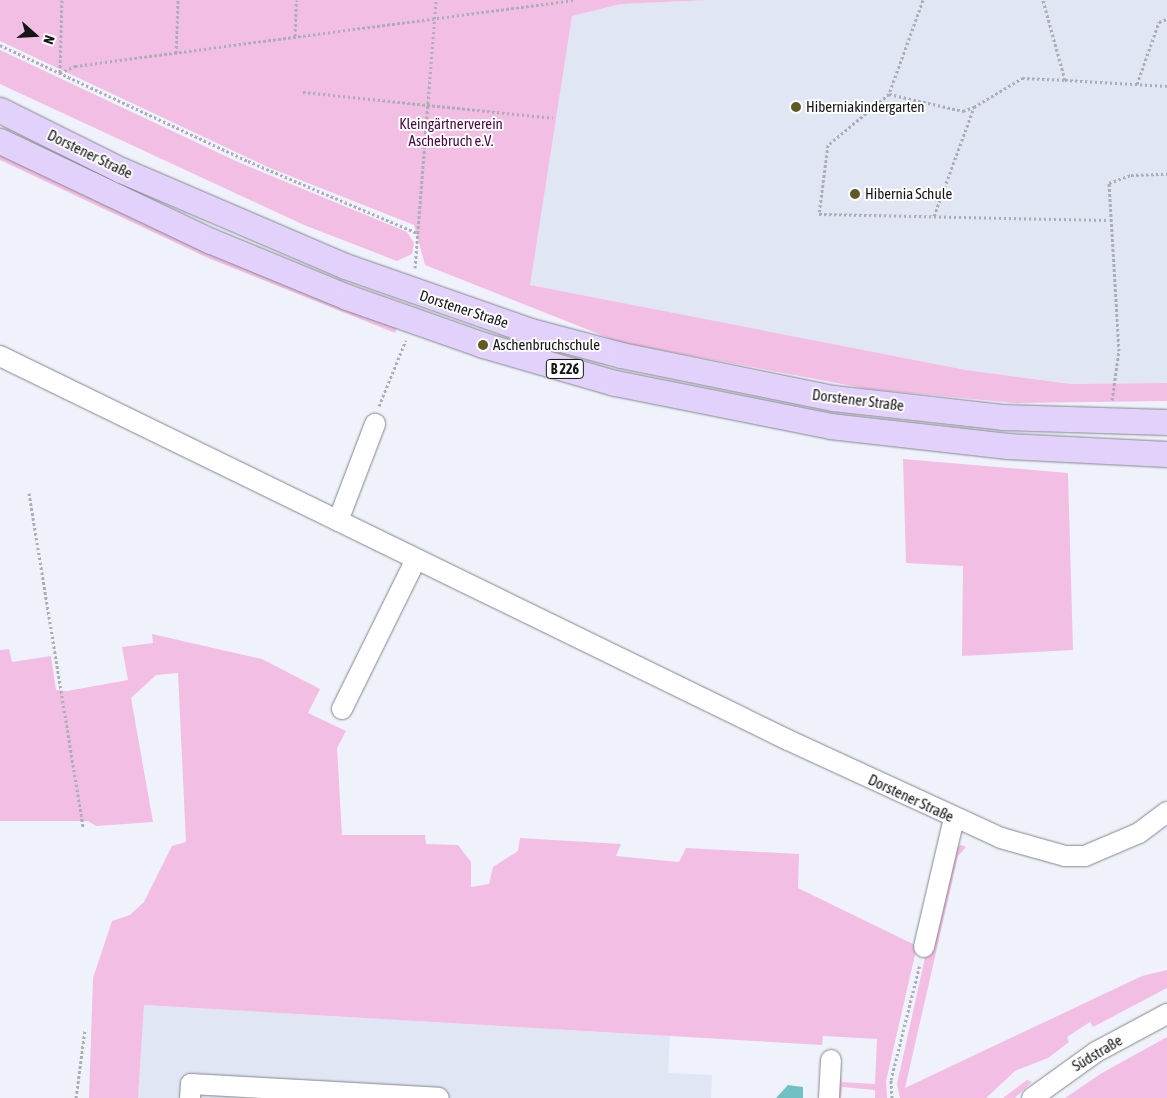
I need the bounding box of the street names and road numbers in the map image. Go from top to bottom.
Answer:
street label: Dorstener Straße [45,126,135,182]
street label: Dorstener Straße [417,286,511,332]
road number: B 226 [545,358,585,380]
street label: Dorstener Straße [811,385,905,415]
street label: Dorstener Straße [865,770,957,826]
street label: Südstraße [1069,1031,1125,1075]

